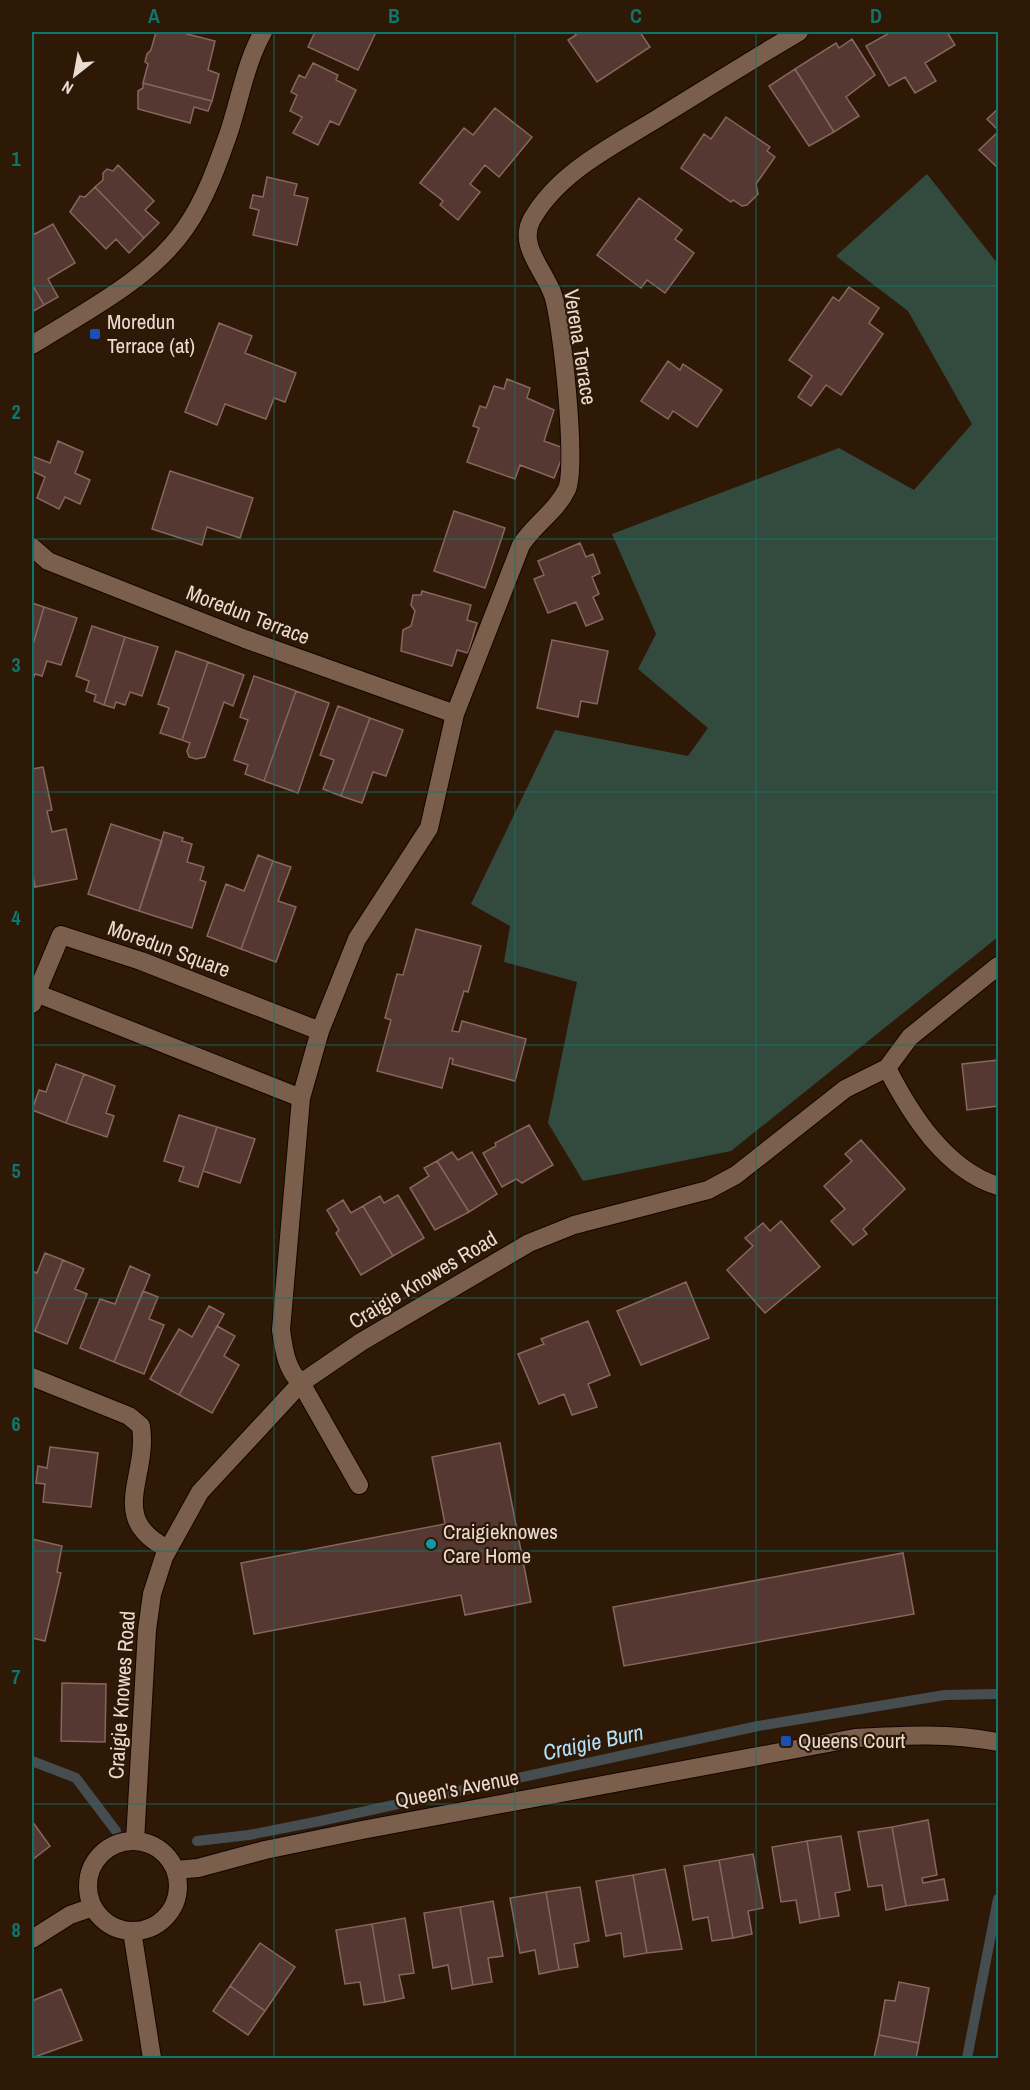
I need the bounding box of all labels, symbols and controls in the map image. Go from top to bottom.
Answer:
text: A [148,2,160,29]
text: B [388,2,400,29]
text: C [630,2,642,29]
text: D [870,2,882,29]
north arrow [45,45,105,105]
text: N [58,76,77,100]
text: 1 [11,145,21,172]
street label: Verena Terrace [557,287,604,407]
place label: Moredun Terrace (at) [107,307,195,360]
marker: Moredun Terrace (at) [88,327,102,341]
text: 2 [11,398,21,425]
street label: Moredun Terrace [182,578,314,651]
text: 3 [11,651,21,678]
text: 4 [11,904,21,931]
street label: Moredun Square [104,913,234,984]
text: 5 [11,1157,21,1184]
street label: Craigie Knowes Road [343,1224,502,1335]
text: 6 [11,1410,21,1437]
place label: Craigieknowes Care Home [443,1517,558,1570]
marker: Craigieknowes Care Home [424,1537,438,1551]
street label: Craigie Knowes Road [101,1610,142,1780]
text: 7 [11,1663,21,1690]
water label: Craigie Burn [540,1717,646,1767]
place label: Queens Court [798,1726,905,1755]
marker: Queens Court [779,1734,793,1748]
street label: Queen's Avenue [393,1762,521,1815]
text: 8 [11,1916,21,1943]

